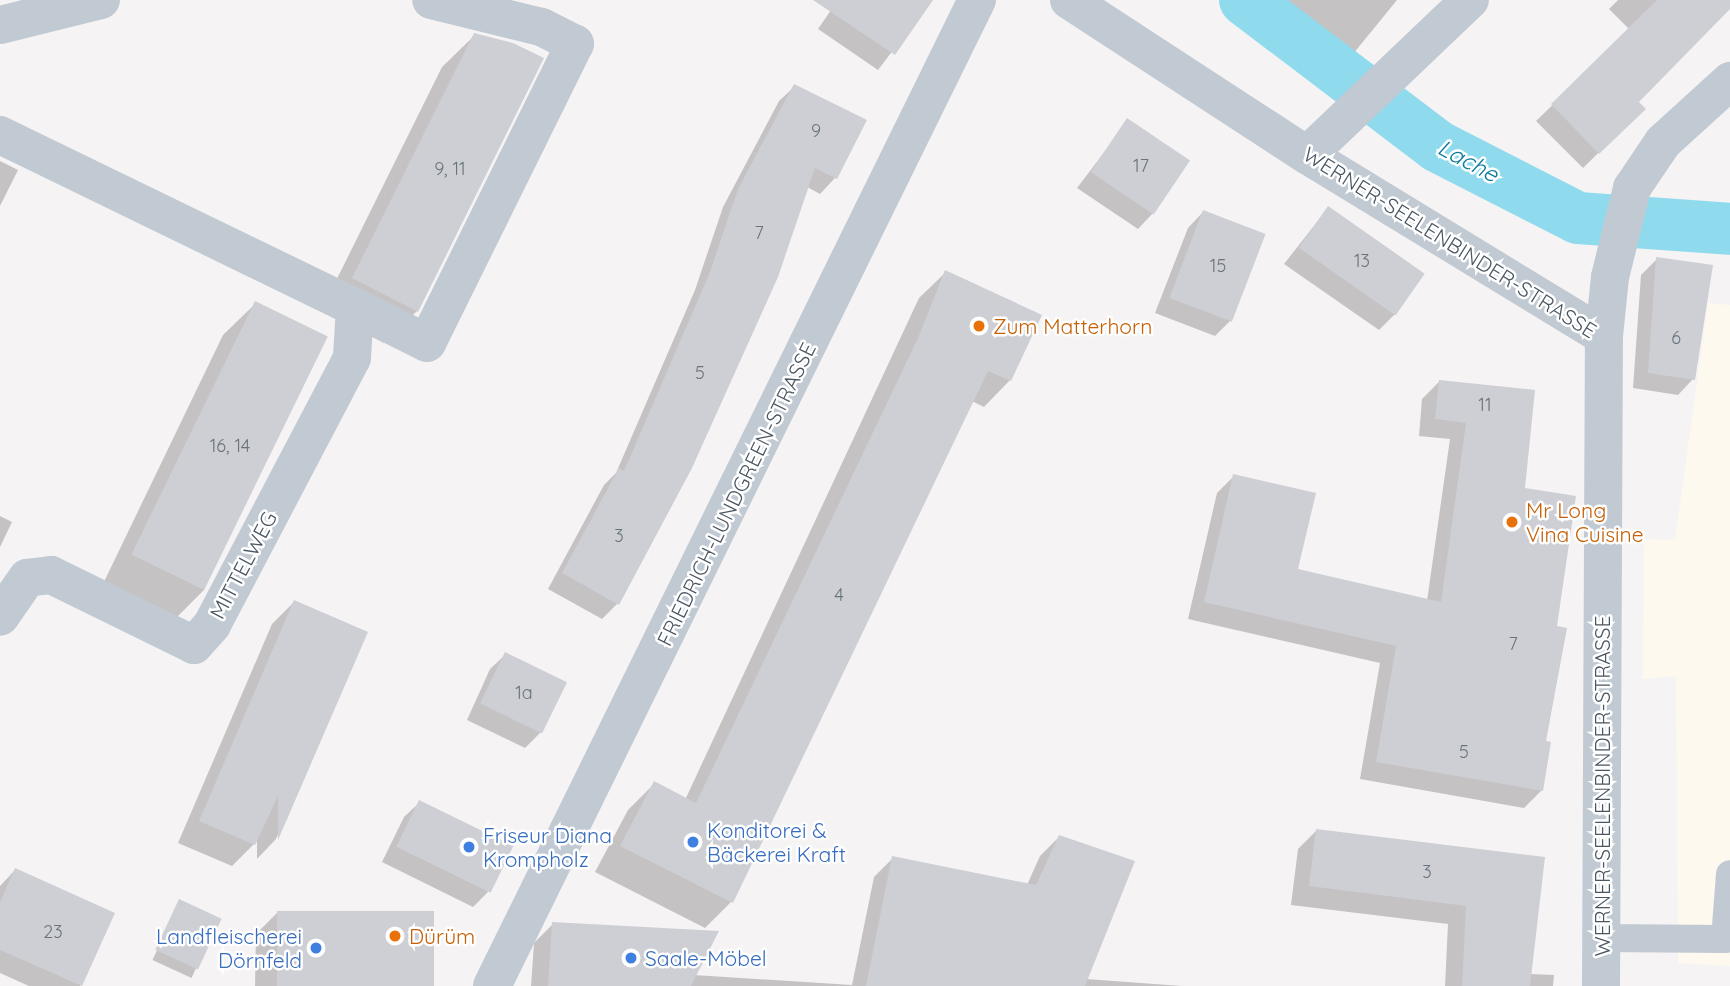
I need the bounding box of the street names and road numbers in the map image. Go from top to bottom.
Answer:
street label: WERNER-SEELENBINDER-STRASSE [1299,141,1601,343]
street label: FRIEDRICH-LUNDGREEN-STRASSE [651,338,821,650]
street label: MITTELWEG [204,507,282,623]
street label: WERNER-SEELENBINDER-STRASSE [1589,616,1615,956]

